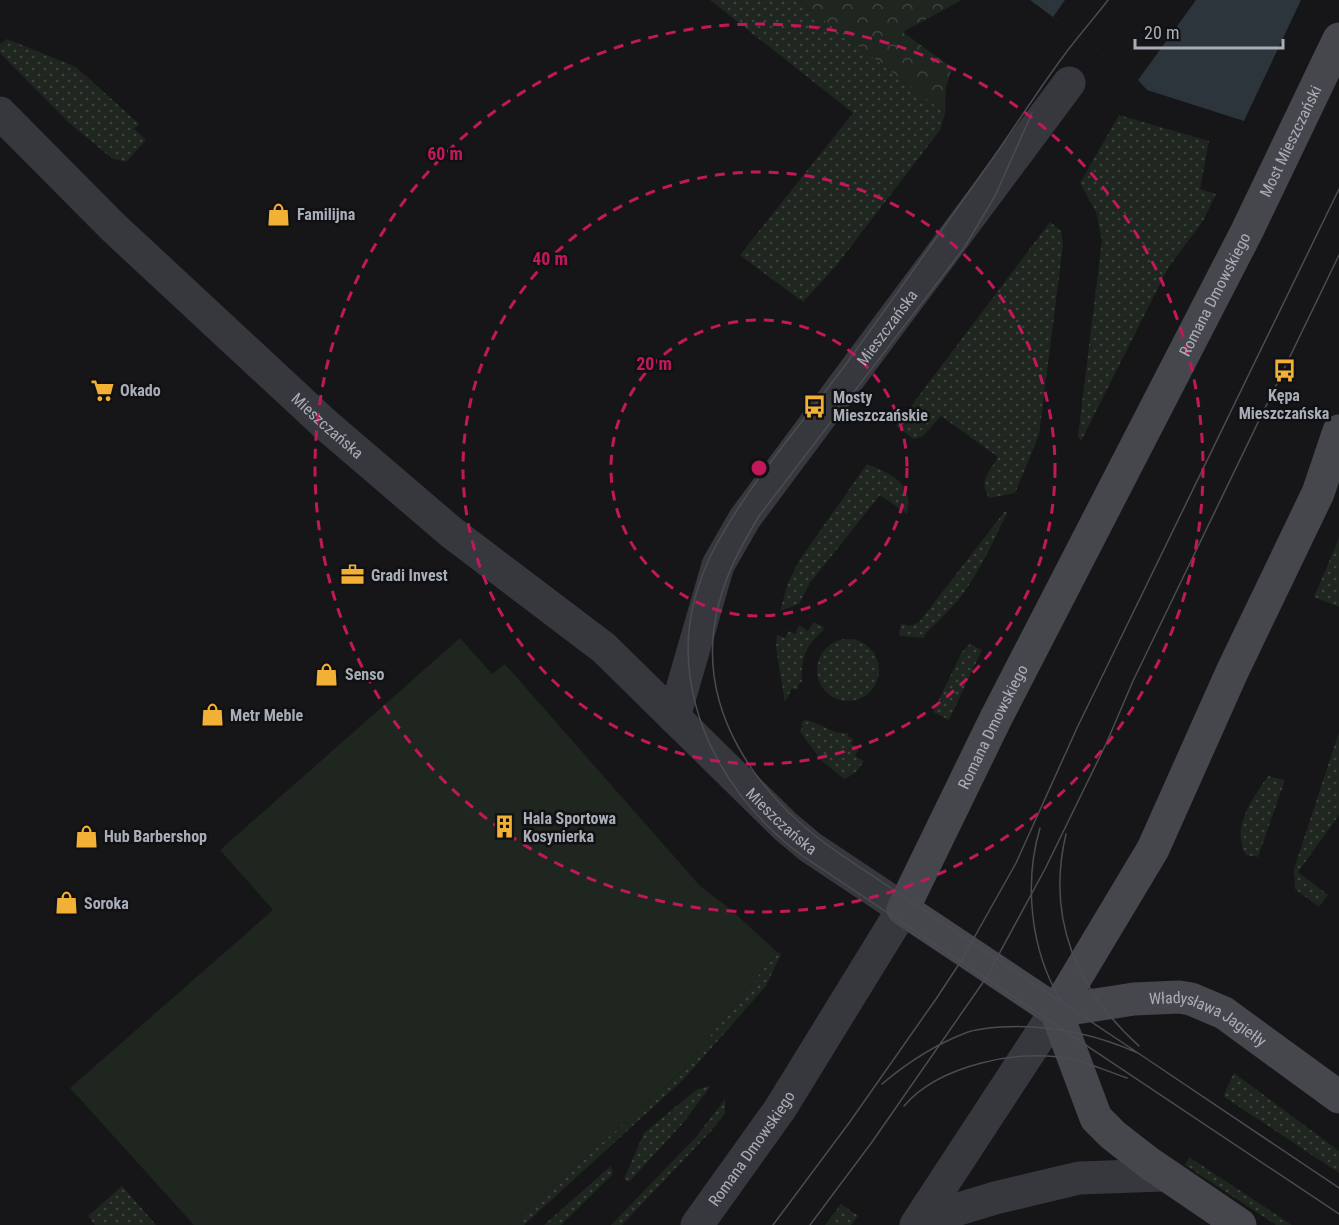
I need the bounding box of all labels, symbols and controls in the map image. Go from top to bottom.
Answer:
scale bar [1135,12,1284,50]
text: 20 m [1144,22,1179,43]
street label: Most Mieszczański [1255,82,1325,200]
text: 60 m [427,143,463,164]
shop icon: Familijna [266,201,292,227]
place label: Familijna [297,205,356,224]
street label: Romana Dmowskiego [1175,229,1254,359]
text: 40 m [532,248,568,269]
street label: Mieszczańska [853,286,921,369]
text: 20 m [636,353,672,374]
bus stop icon: Kępa Mieszczańska [1271,357,1297,383]
supermarket icon: Okado [89,377,115,403]
place label: Okado [120,381,161,400]
place label: Kępa Mieszczańska [1239,386,1330,423]
place label: Mosty Mieszczańskie [833,388,928,425]
street label: Mieszczańska [288,389,367,462]
bus stop icon: Mosty Mieszczańskie [802,393,828,419]
centre of rings [749,458,769,478]
office icon: Gradi Invest [340,562,366,588]
place label: Gradi Invest [371,566,448,585]
shop icon: Senso [314,661,340,687]
street label: Romana Dmowskiego [953,661,1031,792]
place label: Senso [345,665,384,684]
shop icon: Metr Meble [199,702,225,728]
place label: Metr Meble [230,706,303,725]
street label: Mieszczańska [742,784,821,858]
place label: Hala Sportowa Kosynierka [523,809,617,846]
building icon: Hala Sportowa Kosynierka [492,814,518,840]
shop icon: Hub Barbershop [73,823,99,849]
place label: Hub Barbershop [104,827,207,846]
shop icon: Soroka [53,890,79,916]
place label: Soroka [84,894,129,913]
street label: Władysława Jagiełły [1148,987,1270,1050]
street label: Romana Dmowskiego [704,1087,798,1210]

